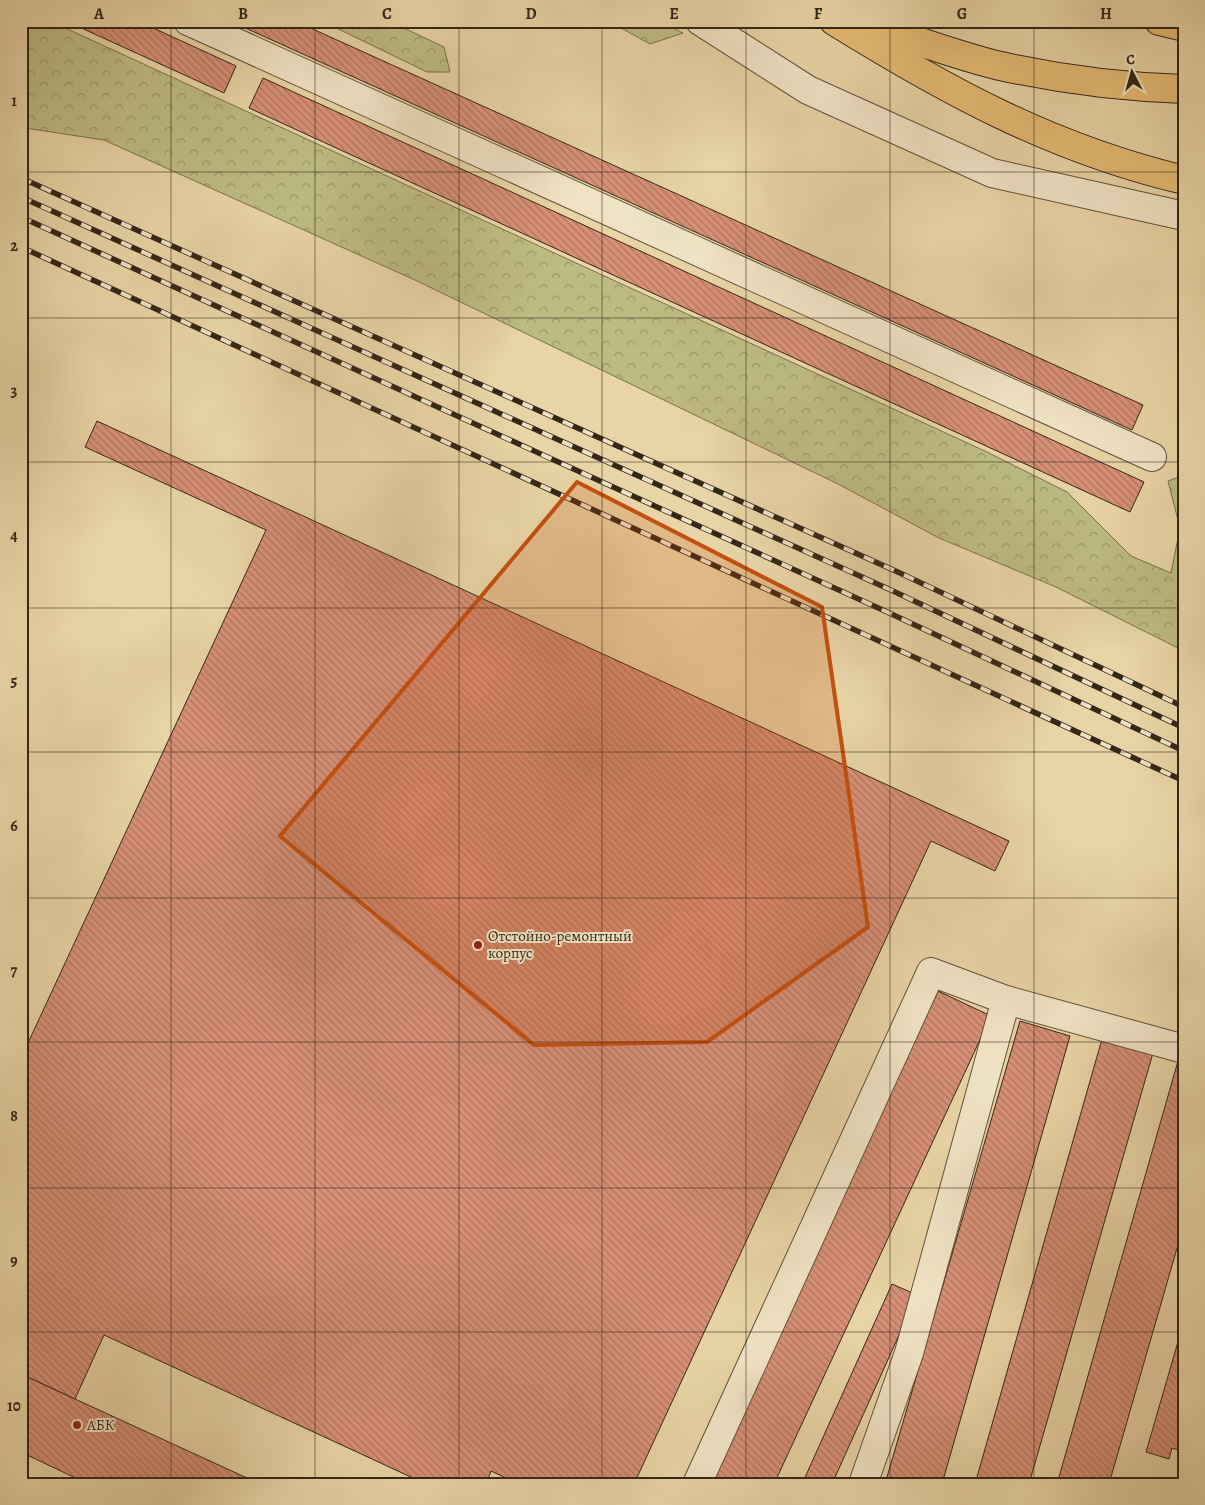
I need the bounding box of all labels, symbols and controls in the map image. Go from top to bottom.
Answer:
text: A [93,3,105,25]
text: B [238,3,248,25]
text: C [382,3,392,25]
text: D [525,3,537,25]
text: E [669,3,679,25]
text: F [814,3,823,25]
text: G [957,3,967,25]
text: H [1100,3,1112,25]
north arrow [1108,48,1158,98]
text: С [1125,50,1136,69]
text: 1 [11,90,17,112]
text: 2 [10,235,18,257]
text: 3 [11,380,18,402]
text: 4 [10,525,18,547]
text: 5 [11,670,18,692]
text: 6 [10,815,18,837]
place label: Отстойно-ремонтный корпус [488,926,632,963]
marker: Отстойно-ремонтный корпус [472,939,484,951]
text: 7 [11,960,18,982]
text: 8 [10,1105,18,1127]
text: 9 [10,1250,18,1272]
text: 10 [7,1395,21,1417]
place label: АБК [86,1415,115,1435]
marker: АБК [71,1419,83,1431]

